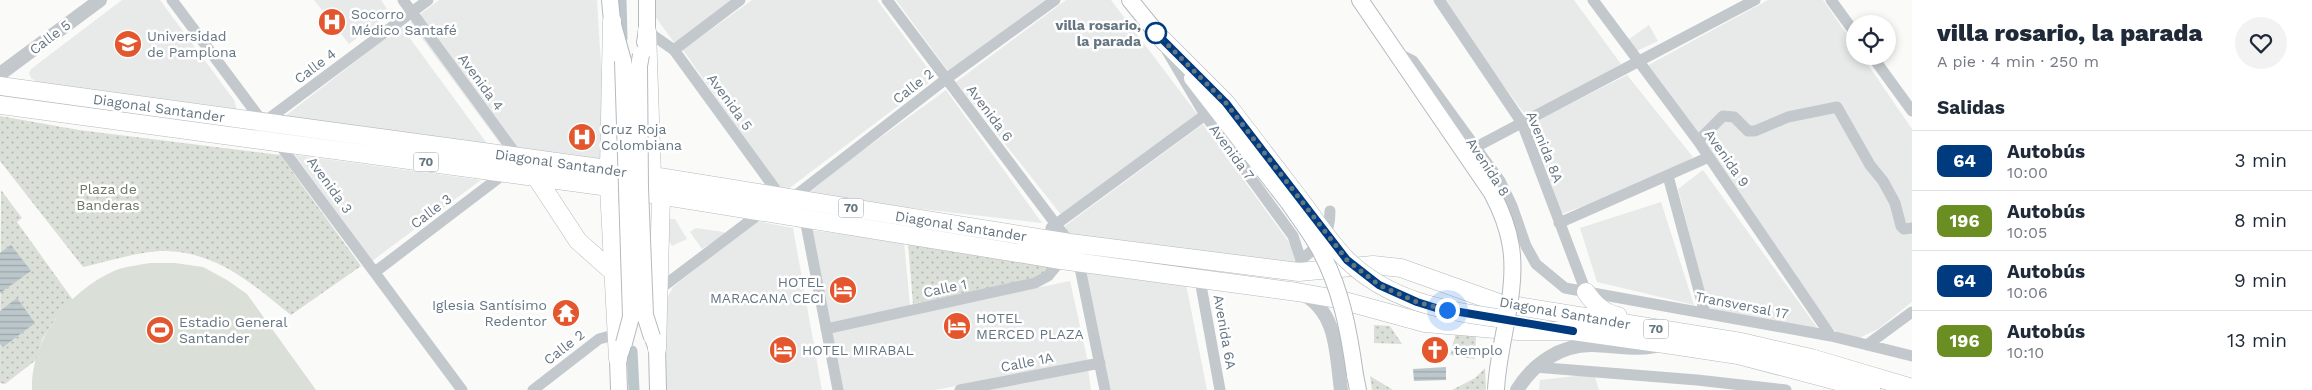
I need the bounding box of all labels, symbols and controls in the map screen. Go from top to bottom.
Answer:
place label: Socorro Médico Santafé [351,6,457,38]
hospital icon: Socorro Médico Santafé [317,7,347,37]
map controls [1846,15,1896,65]
button: locate [1846,15,1896,65]
street label: Calle 5 [26,16,74,58]
place label: villa rosario, la parada [1055,17,1142,49]
button: heart [2235,17,2287,69]
text: villa rosario, la parada [1937,19,2202,47]
marker: villa rosario, la parada [1145,22,1167,44]
place label: Universidad de Pamplona [147,28,237,60]
school or university icon: Universidad de Pamplona [113,29,143,59]
street label: Calle 4 [291,45,339,87]
street label: Avenida 4 [455,51,507,113]
text: A pie · 4 min · 250 m [1937,52,2099,71]
street label: Calle 2 [890,65,936,107]
street label: Avenida 5 [704,71,756,133]
street label: Avenida 6 [964,82,1016,144]
street label: Diagonal Santander [92,91,226,125]
text: Salidas [1937,96,2005,119]
street label: Avenida 8A [1523,109,1567,185]
place label: Cruz Roja Colombiana [601,121,682,153]
street label: Avenida 7 [1206,121,1258,183]
hospital icon: Cruz Roja Colombiana [567,122,597,152]
street label: Avenida 9 [1701,126,1753,190]
street label: Avenida 8 [1463,135,1513,199]
text: Autobús [2007,140,2085,163]
street label: Diagonal Santander [494,146,628,180]
text: 3 min [2235,149,2287,172]
text: 64 [1953,150,1976,171]
road number: 70 [414,152,438,172]
street label: Avenida 3 [304,154,356,216]
text: 10:00 [2007,163,2048,182]
park label: Plaza de Banderas [76,181,140,213]
street label: Calle 3 [407,190,455,232]
road number: 70 [838,198,864,218]
text: Autobús [2007,200,2085,223]
street label: Diagonal Santander [894,208,1028,244]
text: 8 min [2234,209,2287,232]
text: 196 [1950,210,1979,231]
text: 10:05 [2007,223,2047,242]
text: Autobús [2007,260,2085,283]
text: 9 min [2234,269,2287,292]
text: 64 [1953,270,1976,291]
place label: HOTEL MARACANA CECI [710,274,824,306]
hotel icon: HOTEL MARACANA CECI [828,275,858,305]
street label: Calle 1 [922,276,968,300]
text: 10:06 [2007,283,2048,302]
street label: Transversal 17 [1694,288,1790,322]
street label: Avenida 6A [1211,293,1239,371]
street label: Diagonal Santander [1498,294,1632,332]
place label: Iglesia Santísimo Redentor [432,297,547,329]
temple icon: Iglesia Santísimo Redentor [551,298,581,328]
your location [1435,298,1460,323]
place label: HOTEL MERCED PLAZA [976,310,1084,342]
hotel icon: HOTEL MERCED PLAZA [942,311,972,341]
place label: Estadio General Santander [179,314,288,346]
sports icon: Estadio General Santander [145,315,175,345]
road number: 70 [1644,320,1668,338]
text: Autobús [2007,320,2085,343]
street label: Calle 2 [541,326,587,368]
text: 13 min [2227,329,2287,352]
text: 196 [1950,330,1979,351]
hotel icon: HOTEL MIRABAL [768,335,798,365]
church icon: templo [1420,335,1450,365]
place label: HOTEL MIRABAL [802,342,914,358]
place label: templo [1454,342,1503,358]
text: 10:10 [2007,343,2044,362]
street label: Calle 1A [999,349,1055,375]

